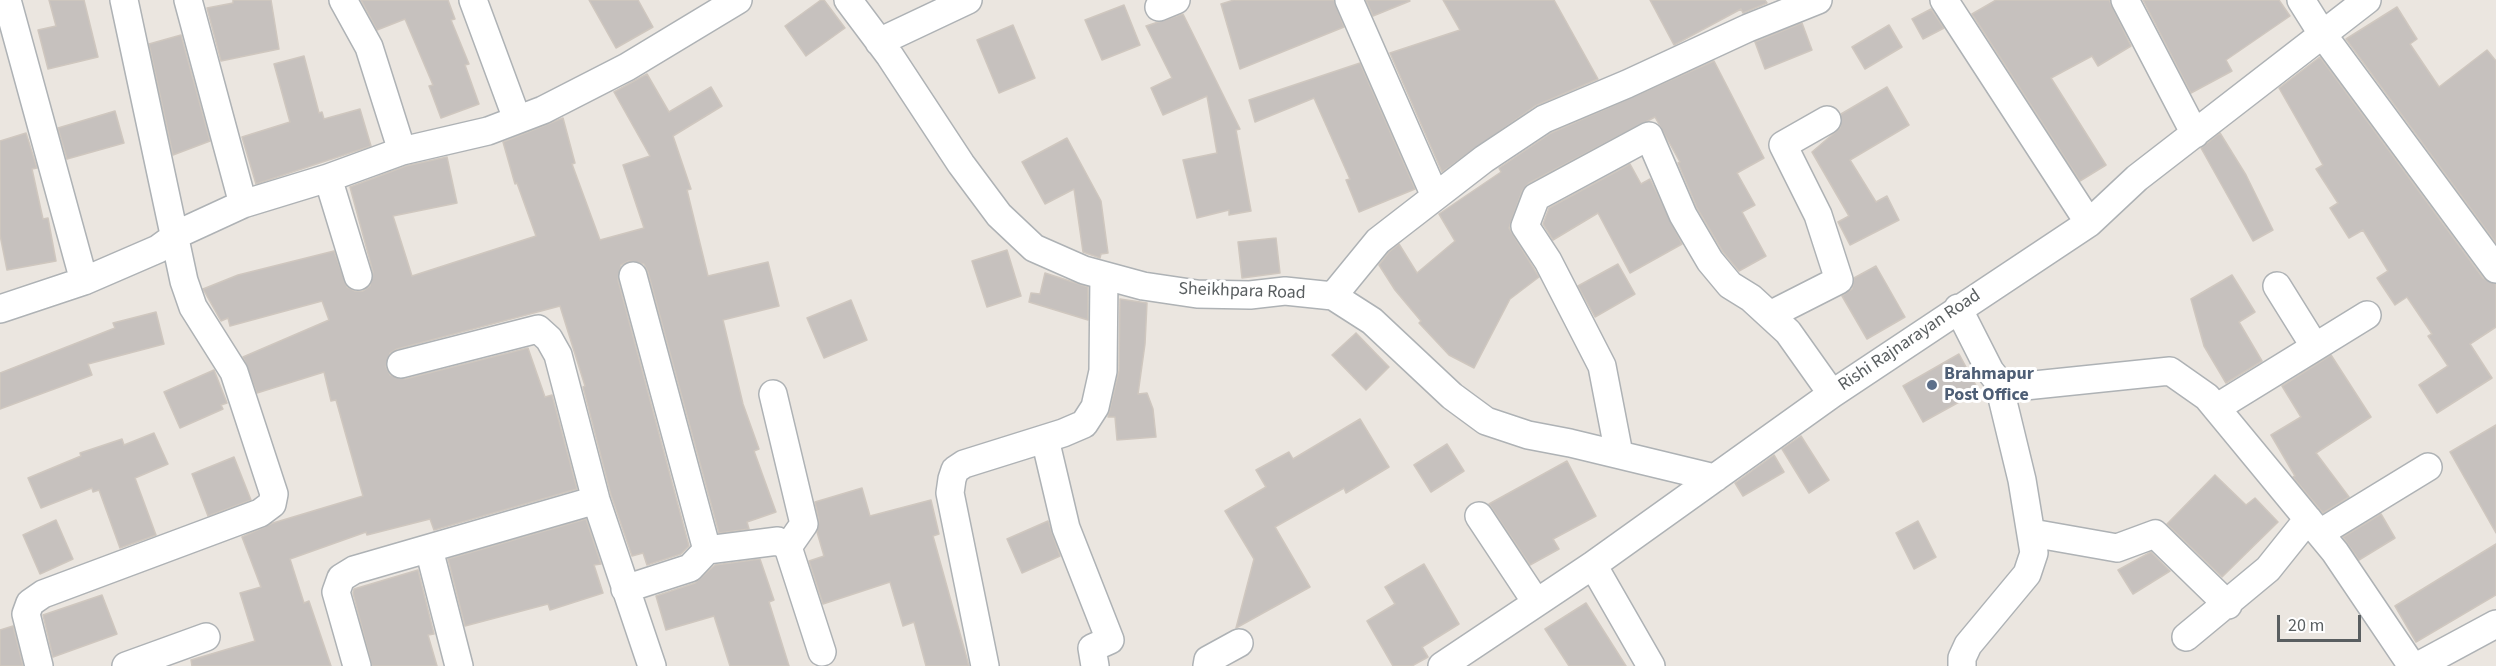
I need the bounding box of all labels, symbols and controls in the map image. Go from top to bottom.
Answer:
street label: Sheikhpara Road [1178,279,1306,305]
street label: Rishi Rajnarayan Road [1835,285,1985,397]
place label: Brahmapur Post Office [1944,364,2034,406]
marker: Brahmapur Post Office [1925,378,1939,392]
scale bar [2280,603,2364,641]
text: 20 m [2288,613,2324,638]

